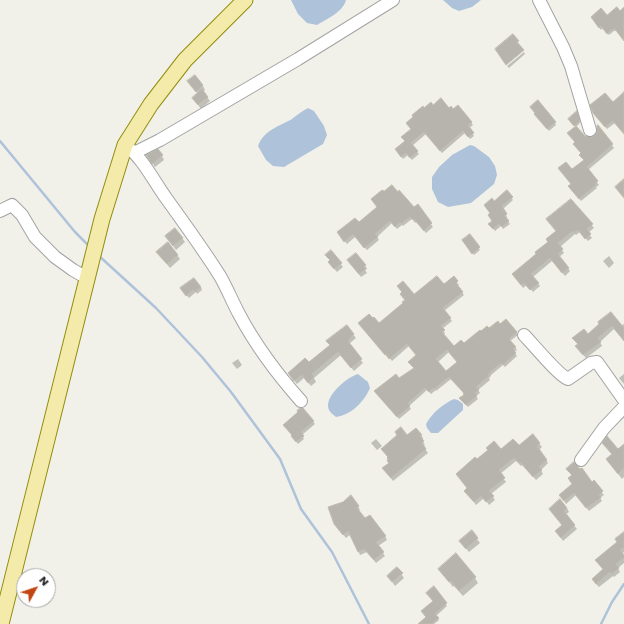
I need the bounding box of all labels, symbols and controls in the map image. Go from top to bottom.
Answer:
north arrow [16,568,56,608]
text: N [36,573,53,589]

